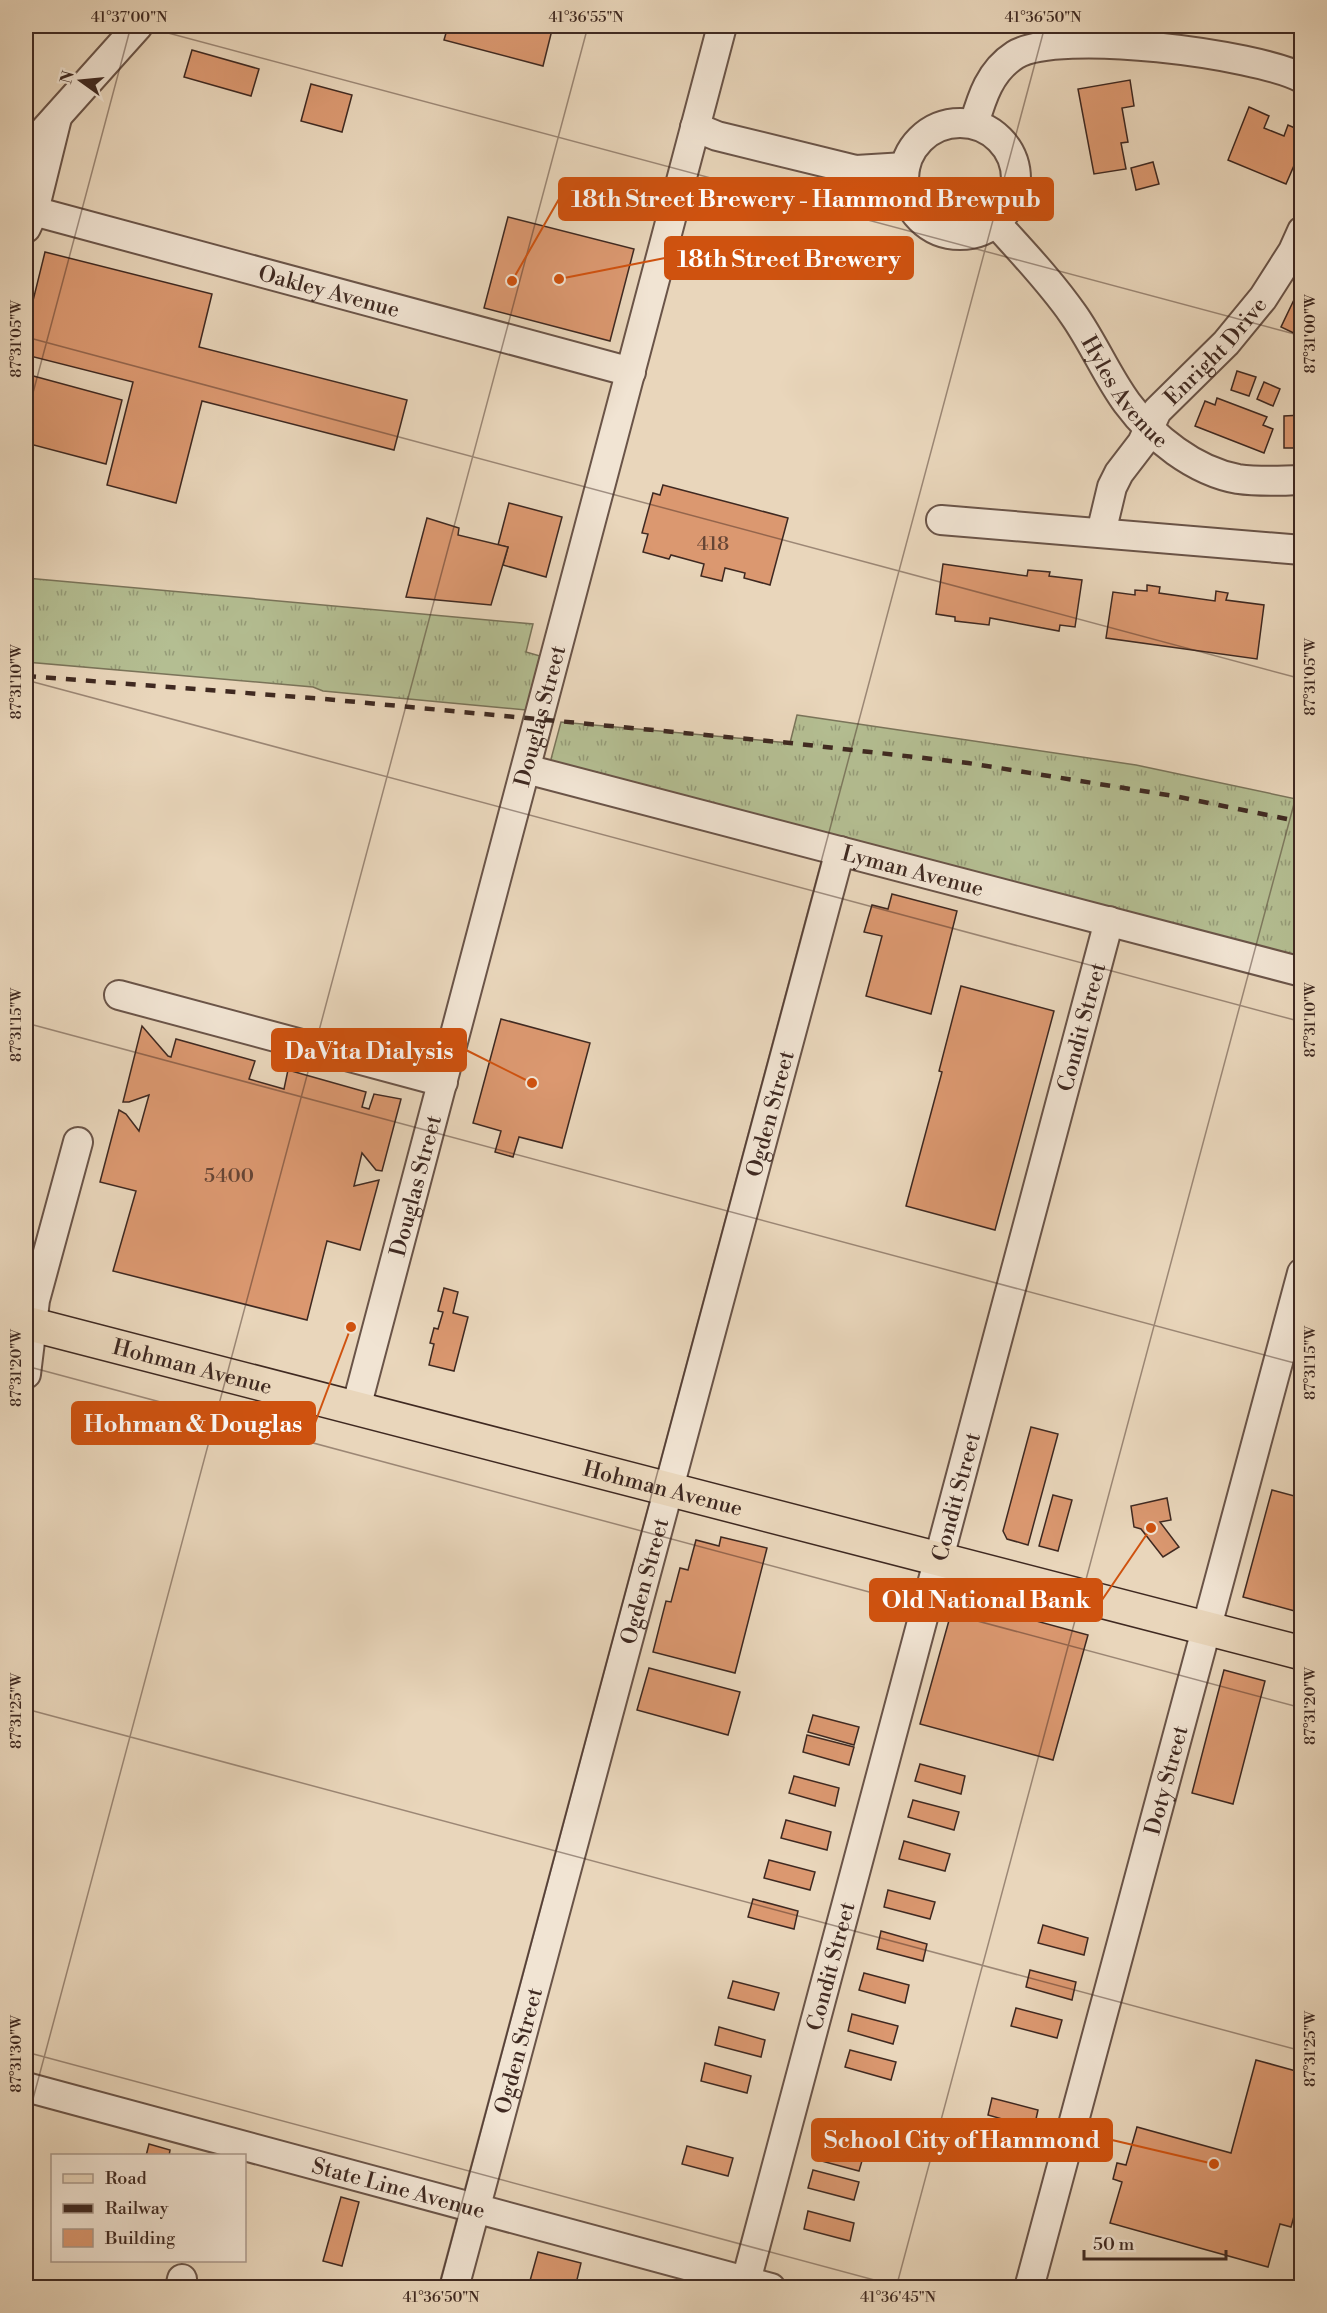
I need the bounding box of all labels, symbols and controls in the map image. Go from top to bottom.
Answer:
text: 41°37'00"N [91,8,167,27]
text: 41°36'55"N [548,8,624,27]
text: 41°36'50"N [1005,8,1081,27]
north arrow [51,51,111,111]
text: N [56,68,79,86]
callout: 18th Street Brewery - Hammond Brewpub [559,178,1053,220]
text: 18th Street Brewery - Hammond Brewpub [571,185,1041,215]
callout: 18th Street Brewery [665,237,913,279]
text: 18th Street Brewery [677,245,902,275]
street label: Oakley Avenue [255,260,402,324]
street label: Enright Drive [1159,292,1273,411]
text: 87°31'00"W [1301,294,1320,374]
text: 87°31'05"W [7,300,26,378]
street label: Hyles Avenue [1075,331,1173,455]
house number: 418 [697,532,729,557]
text: 87°31'05"W [1301,638,1320,716]
street label: Douglas Street [509,642,572,790]
text: 87°31'10"W [7,644,26,720]
street label: Lyman Avenue [839,840,986,903]
street label: Condit Street [1052,960,1112,1095]
text: 87°31'10"W [1301,982,1320,1058]
text: 87°31'15"W [7,988,26,1062]
callout: DaVita Dialysis [272,1029,466,1071]
text: DaVita Dialysis [284,1037,454,1067]
street label: Ogden Street [741,1048,801,1180]
street label: Douglas Street [385,1112,448,1260]
house number: 5400 [204,1164,254,1189]
text: 87°31'15"W [1301,1326,1320,1400]
text: 87°31'20"W [7,1329,26,1407]
street label: Hohman Avenue [109,1334,275,1401]
callout: Hohman & Douglas [72,1402,315,1444]
text: Hohman & Douglas [84,1410,302,1440]
street label: Condit Street [927,1429,987,1564]
street label: Hohman Avenue [580,1456,745,1523]
street label: Ogden Street [615,1515,675,1648]
callout: Old National Bank [870,1579,1102,1621]
text: Old National Bank [882,1586,1091,1616]
text: 87°31'20"W [1301,1667,1320,1745]
text: 87°31'25"W [7,1673,26,1749]
street label: Doty Street [1139,1723,1195,1838]
street label: Condit Street [801,1899,862,2034]
street label: Ogden Street [489,1984,549,2117]
text: 87°31'25"W [1301,2011,1320,2087]
text: 87°31'30"W [7,2015,26,2093]
callout: School City of Hammond [812,2119,1112,2161]
text: School City of Hammond [824,2126,1100,2156]
street label: State Line Avenue [309,2153,488,2225]
legend [51,2154,246,2262]
text: Road [105,2167,148,2190]
text: Railway [105,2197,169,2220]
scale bar [1084,2223,1226,2261]
text: Building [104,2227,176,2250]
text: 50 m [1093,2233,1135,2256]
text: 41°36'50"N [403,2288,479,2307]
text: 41°36'45"N [860,2288,936,2307]

